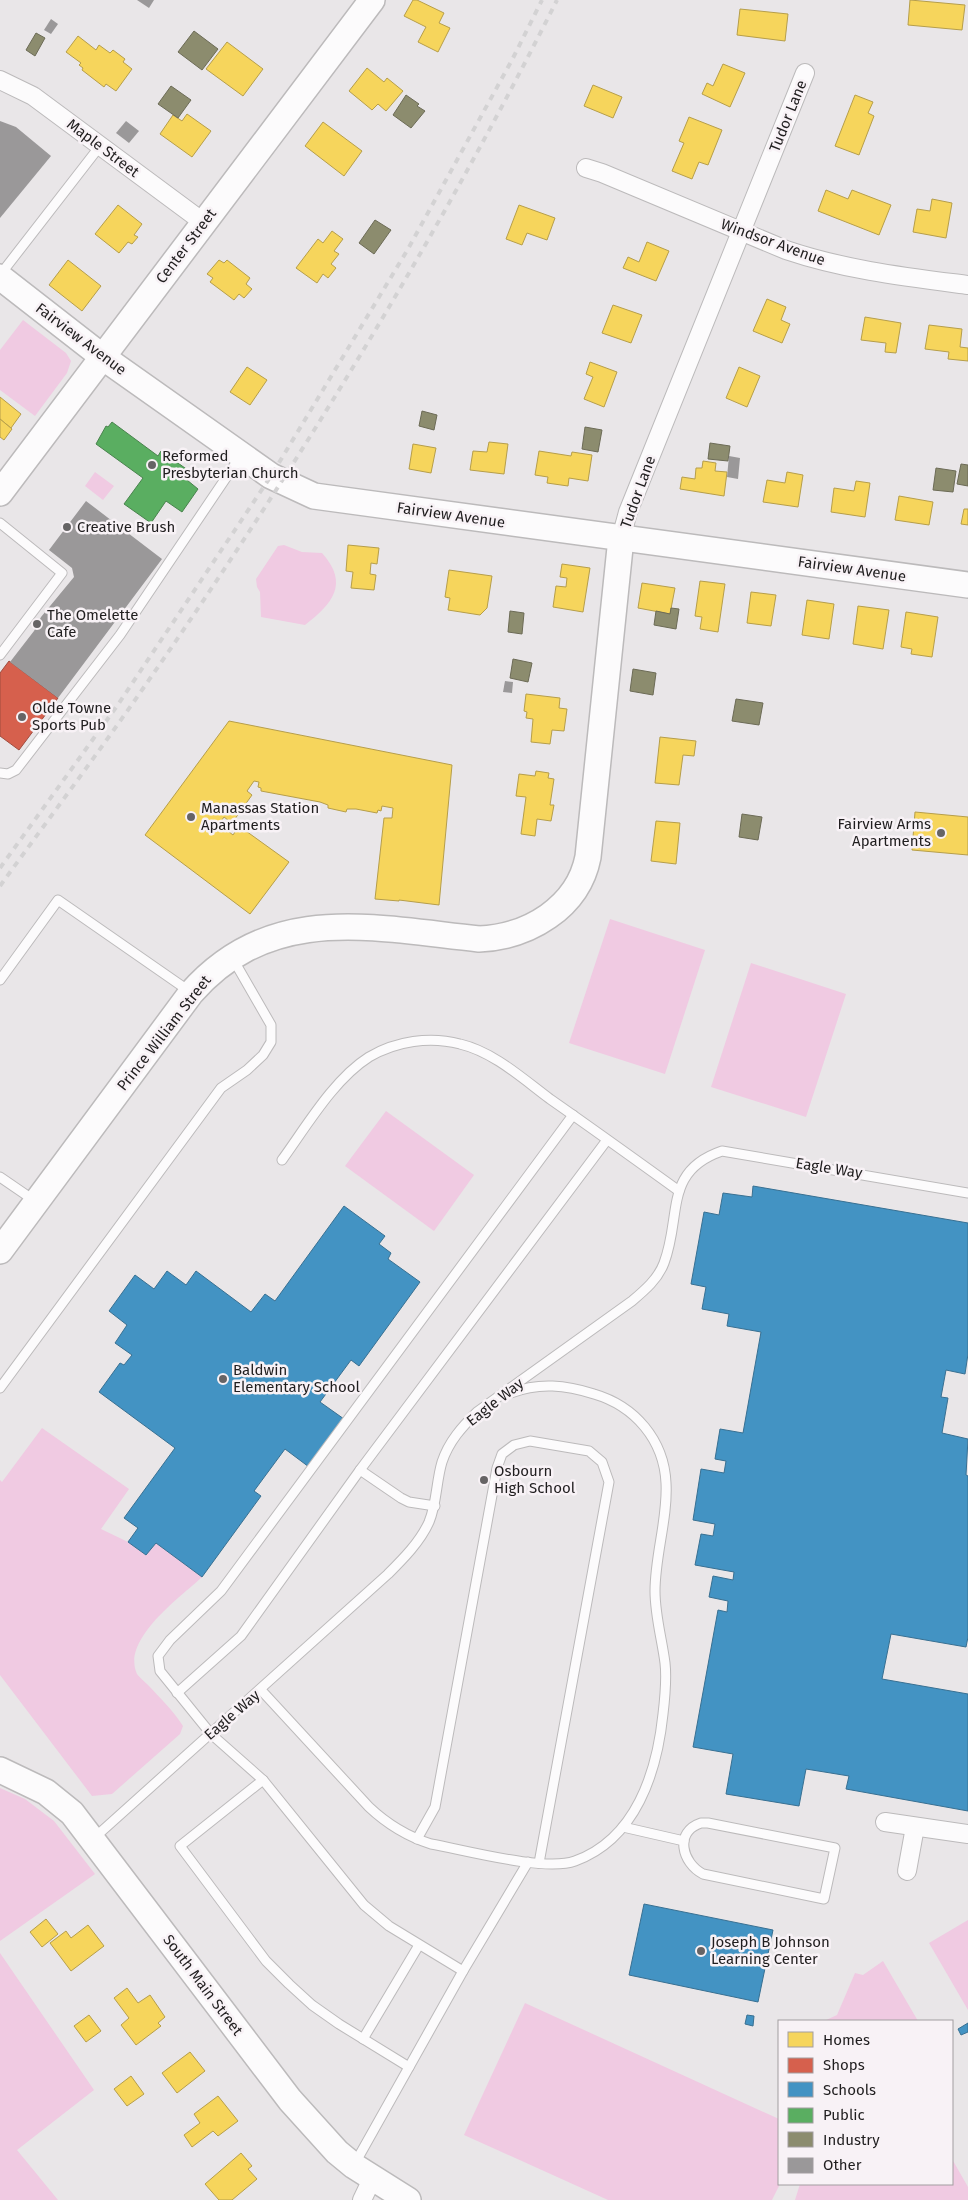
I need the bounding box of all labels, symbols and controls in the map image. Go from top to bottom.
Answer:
street label: Tudor Lane [765,77,811,155]
street label: Maple Street [63,115,143,181]
street label: Center Street [152,205,220,287]
street label: Windsor Avenue [718,215,828,269]
street label: Fairview Avenue [32,299,130,379]
place label: Reformed Presbyterian Church [162,447,299,482]
street label: Tudor Lane [617,453,659,531]
marker: Reformed Presbyterian Church [146,459,158,471]
street label: Fairview Avenue [396,499,506,531]
place label: Creative Brush [77,518,175,536]
marker: Creative Brush [61,521,73,533]
street label: Fairview Avenue [797,553,907,585]
place label: The Omelette Cafe [47,606,138,641]
marker: The Omelette Cafe [31,618,43,630]
place label: Olde Towne Sports Pub [32,699,111,734]
marker: Olde Towne Sports Pub [16,711,28,723]
place label: Manassas Station Apartments [201,799,319,834]
marker: Manassas Station Apartments [185,811,197,823]
place label: Fairview Arms Apartments [838,815,931,850]
marker: Fairview Arms Apartments [935,827,947,839]
street label: Prince William Street [113,971,215,1094]
street label: Eagle Way [794,1154,864,1182]
place label: Baldwin Elementary School [233,1361,361,1396]
marker: Baldwin Elementary School [217,1373,229,1385]
street label: Eagle Way [463,1374,528,1430]
place label: Osbourn High School [494,1462,576,1497]
marker: Osbourn High School [478,1474,490,1486]
street label: Eagle Way [201,1686,264,1744]
street label: South Main Street [159,1931,247,2039]
place label: Joseph B Johnson Learning Center [711,1933,830,1968]
marker: Joseph B Johnson Learning Center [695,1945,707,1957]
legend [778,2020,953,2185]
text: Homes [823,2031,870,2049]
text: Shops [823,2056,865,2074]
text: Schools [823,2081,876,2099]
text: Public [823,2106,865,2124]
text: Industry [823,2131,880,2149]
text: Other [823,2156,862,2174]

